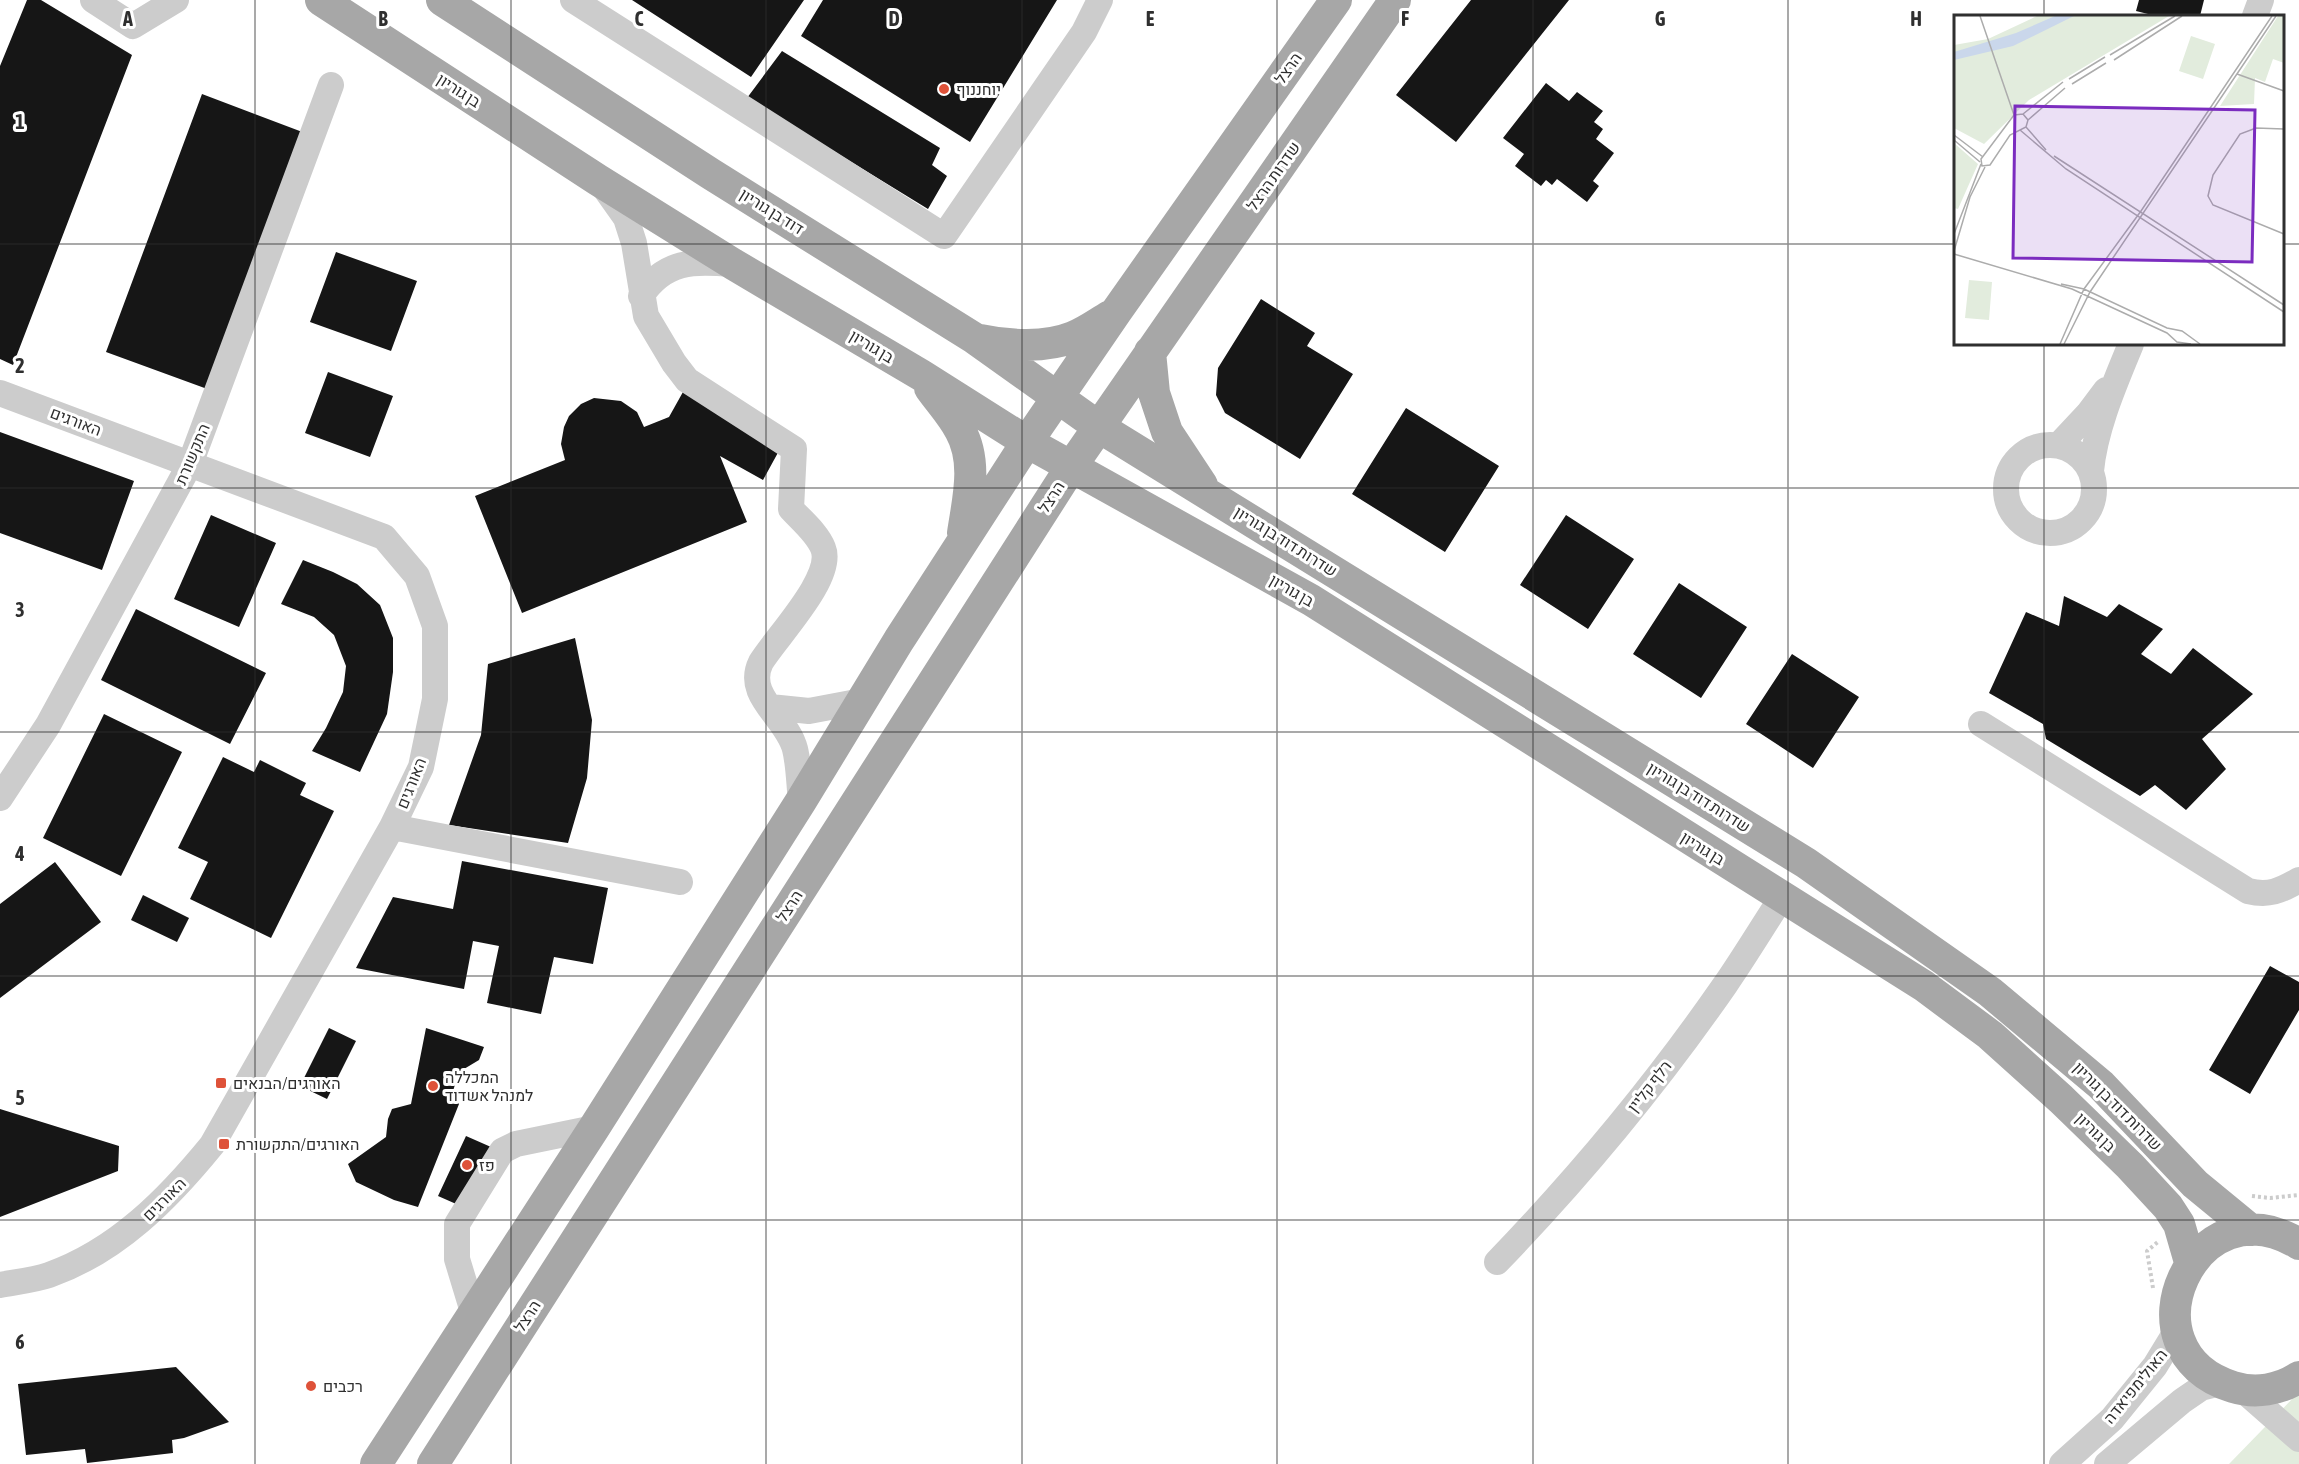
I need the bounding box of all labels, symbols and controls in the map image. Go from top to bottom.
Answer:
text: A [122,7,133,30]
text: B [378,7,388,30]
text: C [635,7,644,30]
text: D [888,7,900,30]
text: E [1146,7,1155,30]
text: F [1401,7,1409,30]
text: G [1655,7,1666,30]
text: H [1910,7,1922,30]
inset map [1954,15,2284,345]
street label: הרצל [1271,49,1305,87]
street label: בן גוריון [434,69,485,111]
place label: יוחננוף [956,80,1001,98]
marker: יוחננוף [937,82,951,96]
text: 1 [15,110,25,133]
street label: שדרות הרצל [1243,138,1303,214]
street label: דוד בן גוריון [737,184,807,238]
street label: בן גוריון [847,326,898,366]
text: 2 [15,354,25,377]
street label: האורגים [48,403,104,439]
street label: התקשורת [171,421,213,487]
street label: הרצל [1034,478,1068,516]
street label: שדרות דוד בן גוריון [1231,502,1341,580]
street label: בן גוריון [1267,570,1318,610]
text: 3 [15,598,25,621]
street label: האורגים [393,755,429,811]
street label: שדרות דוד בן גוריון [1644,758,1754,836]
street label: בן גוריון [1678,828,1729,869]
text: 4 [14,842,25,865]
street label: הרצל [772,887,806,925]
street label: רלף קליין [1623,1057,1675,1115]
street label: שדרות דוד בן גוריון [2070,1058,2166,1154]
place label: המכללה למנהל אשדוד [445,1068,533,1104]
place label: האורגים/הבנאים [233,1074,341,1092]
marker: האורגים/הבנאים [214,1076,228,1090]
marker: המכללה למנהל אשדוד [426,1079,440,1093]
text: 5 [15,1086,25,1109]
street label: בן גוריון [2072,1108,2120,1156]
place label: האורגים/התקשורת [236,1135,359,1153]
marker: האורגים/התקשורת [217,1137,231,1151]
place label: פז [479,1156,495,1174]
marker: פז [460,1158,474,1172]
street label: האורגים [139,1174,189,1224]
street label: הרצל [510,1297,544,1335]
text: 6 [15,1330,25,1353]
street label: האולימפיאדה [2100,1345,2170,1427]
place label: רכבים [323,1377,363,1395]
marker: רכבים [304,1379,318,1393]

